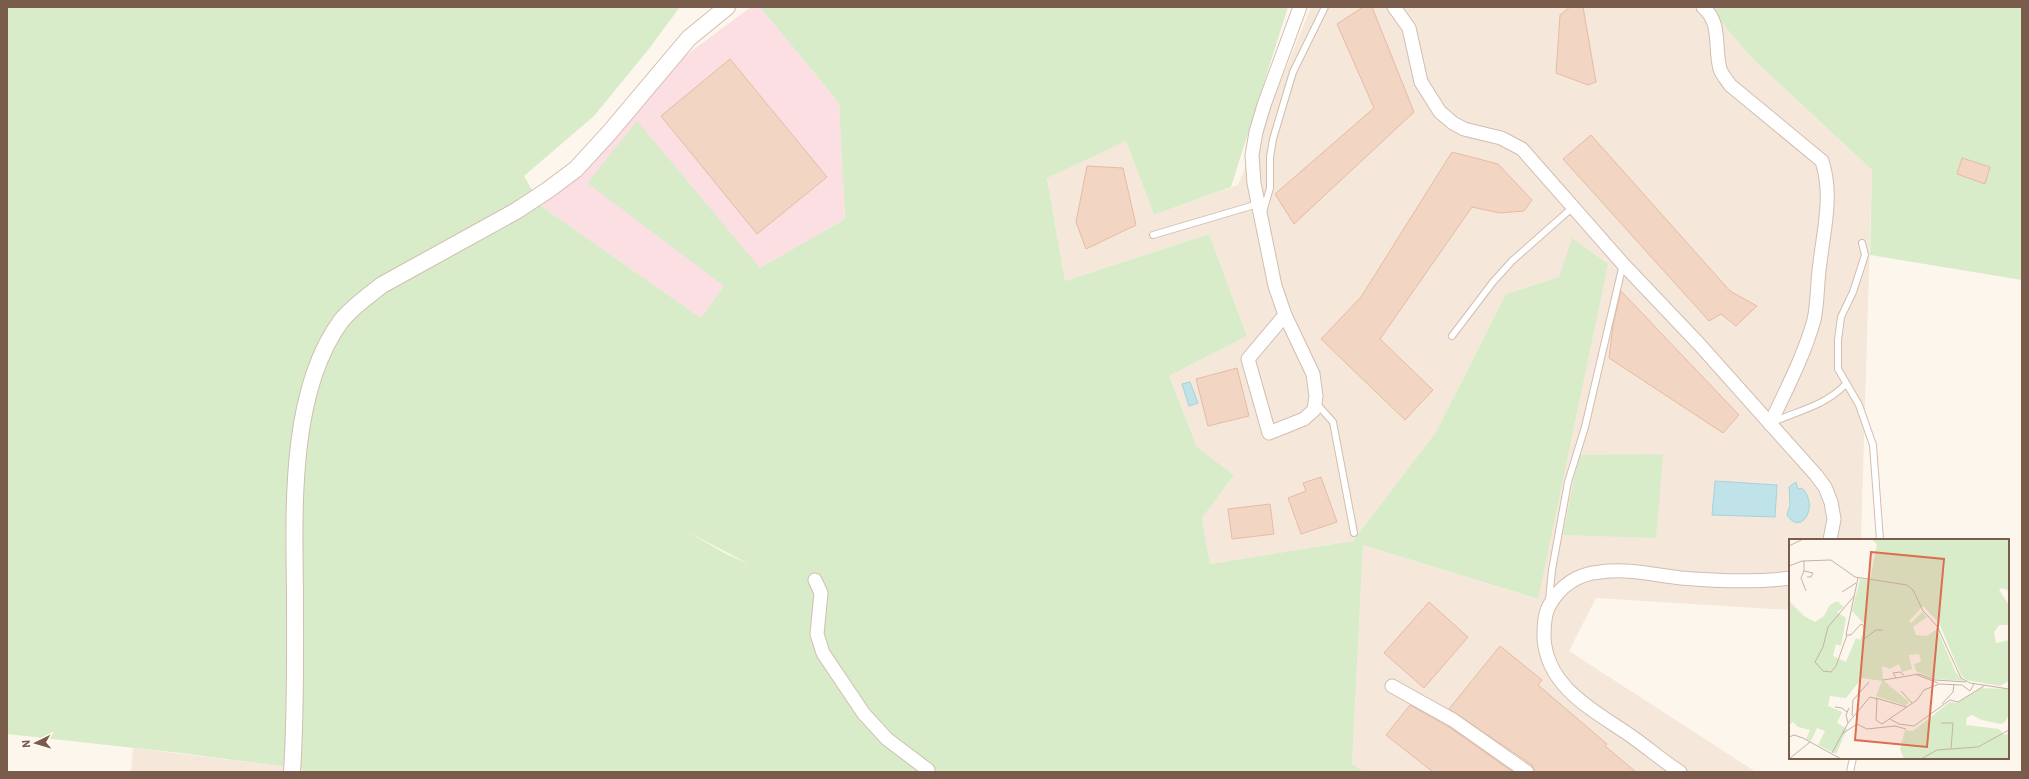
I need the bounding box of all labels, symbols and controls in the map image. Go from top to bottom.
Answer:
inset map [1789,539,2009,759]
north arrow [16,723,56,763]
text: N [19,739,33,748]

